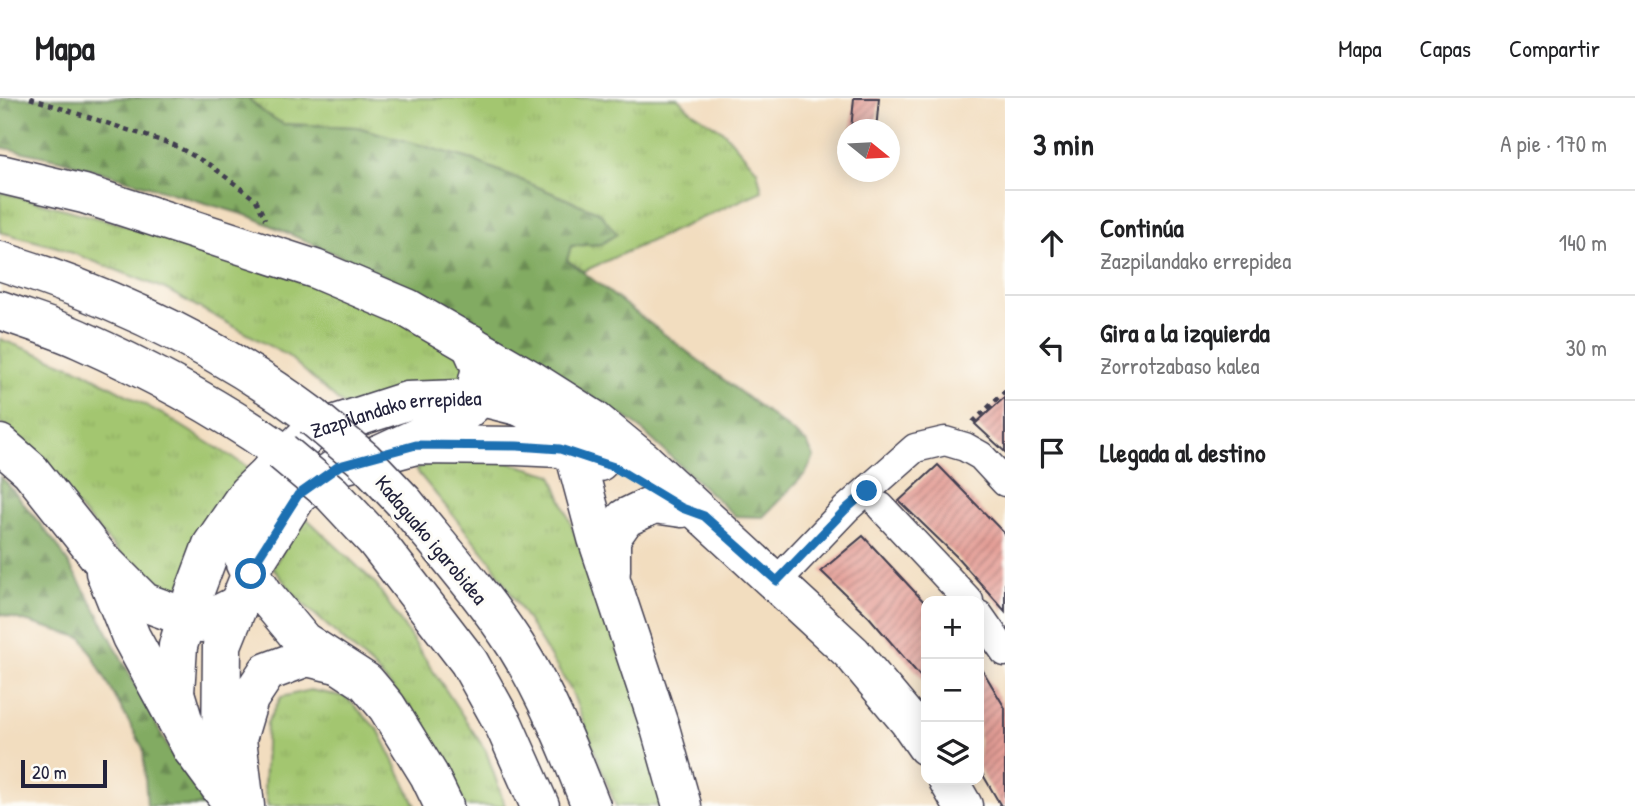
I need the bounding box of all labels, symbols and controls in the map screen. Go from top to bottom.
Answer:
text: Mapa [35,26,95,70]
text: Mapa [1338,32,1382,64]
text: Capas [1420,32,1471,64]
text: Compartir [1509,32,1600,64]
north arrow [837,119,900,182]
text: 3 min [1033,124,1094,164]
text: A pie · 170 m [1500,128,1607,159]
text: Continúa [1100,210,1184,245]
icon: ahead [1033,224,1071,262]
text: 140 m [1559,227,1607,258]
text: Zazpilandako errepidea [1100,245,1291,276]
text: Gira a la izquierda [1100,315,1270,350]
icon: left [1033,329,1071,367]
text: 30 m [1565,332,1607,363]
text: Zorrotzabaso kalea [1100,350,1259,381]
street label: Zazpilandako errepidea [307,383,482,445]
icon: arrive [1033,434,1071,472]
text: Llegada al destino [1100,435,1266,470]
street label: Kadaguako igarobidea [369,469,494,611]
route end [851,475,882,506]
route start [235,558,266,589]
map controls [921,596,984,785]
button: + [921,596,984,659]
button: − [921,659,984,722]
button: layers [921,722,984,785]
scale bar [21,757,107,789]
text: 20 m [32,759,67,785]

